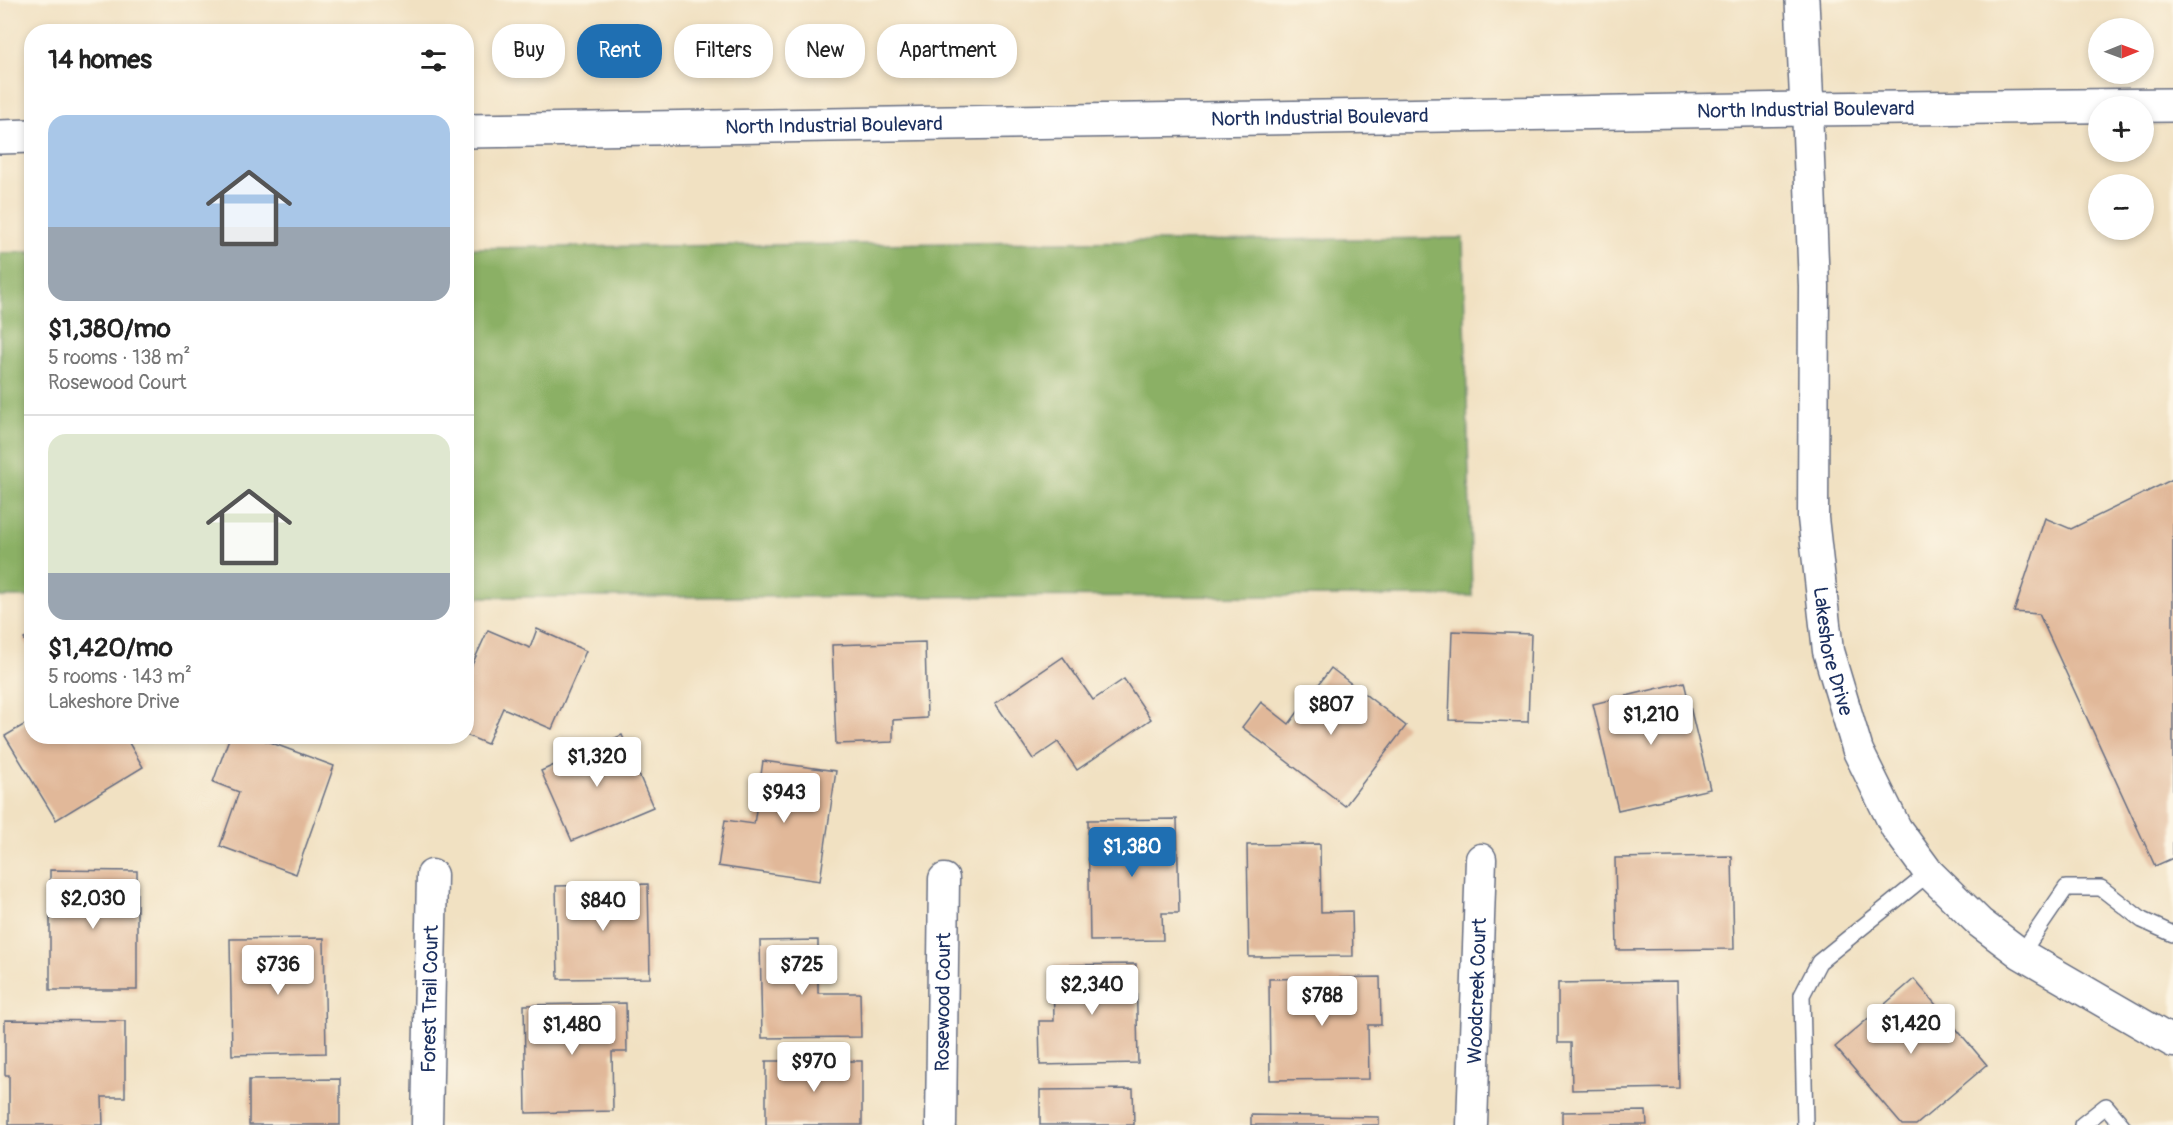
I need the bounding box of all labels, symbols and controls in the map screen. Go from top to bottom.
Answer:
north arrow [2088,18,2154,84]
map controls [2088,18,2154,240]
chip: Buy [492,24,565,78]
chip: Rent [577,24,662,78]
chip: Filters [674,24,773,78]
chip: New [785,24,865,78]
chip: Apartment [877,24,1017,78]
text: 14 homes [48,44,152,76]
icon: filters [417,44,450,77]
street label: North Industrial Boulevard [1697,96,1915,124]
button: + [2088,96,2154,162]
street label: North Industrial Boulevard [1211,103,1429,132]
street label: North Industrial Boulevard [725,111,943,140]
icon: home [195,154,303,262]
button: − [2088,174,2154,240]
text: $1,380/mo [48,313,171,345]
text: 5 rooms · 138 m² [48,345,190,370]
text: Rosewood Court [48,370,187,395]
icon: home [195,473,303,581]
street label: Lakeshore Drive [1808,585,1859,719]
text: $1,420/mo [48,632,173,664]
text: 5 rooms · 143 m² [48,664,192,689]
pin: $807 [1295,685,1367,736]
text: Lakeshore Drive [48,689,179,714]
text: $807 [1308,692,1354,717]
pin: $1,210 [1602,695,1700,746]
text: $1,210 [1623,702,1679,727]
pin: $1,320 [548,737,646,788]
text: $1,320 [567,744,627,769]
pin: $943 [748,773,820,824]
text: $943 [762,780,806,805]
pin: $1,380 [1083,827,1181,878]
text: $1,380 [1103,834,1161,859]
pin: $2,030 [44,879,142,930]
pin: $840 [567,881,639,932]
text: $2,030 [60,886,126,911]
text: $840 [580,888,626,913]
street label: Woodcreek Court [1462,917,1492,1065]
street label: Forest Trail Court [416,924,444,1073]
street label: Rosewood Court [930,932,956,1072]
pin: $736 [242,945,314,996]
pin: $725 [766,945,838,996]
text: $736 [256,952,300,977]
text: $725 [780,952,824,977]
pin: $2,340 [1043,965,1141,1016]
text: $2,340 [1060,972,1124,997]
pin: $788 [1286,976,1358,1027]
text: $788 [1301,983,1343,1008]
pin: $1,420 [1862,1004,1960,1055]
pin: $1,480 [523,1005,621,1056]
text: $1,420 [1881,1011,1941,1036]
text: $1,480 [542,1012,602,1037]
pin: $970 [778,1042,850,1093]
text: $970 [791,1049,837,1074]

